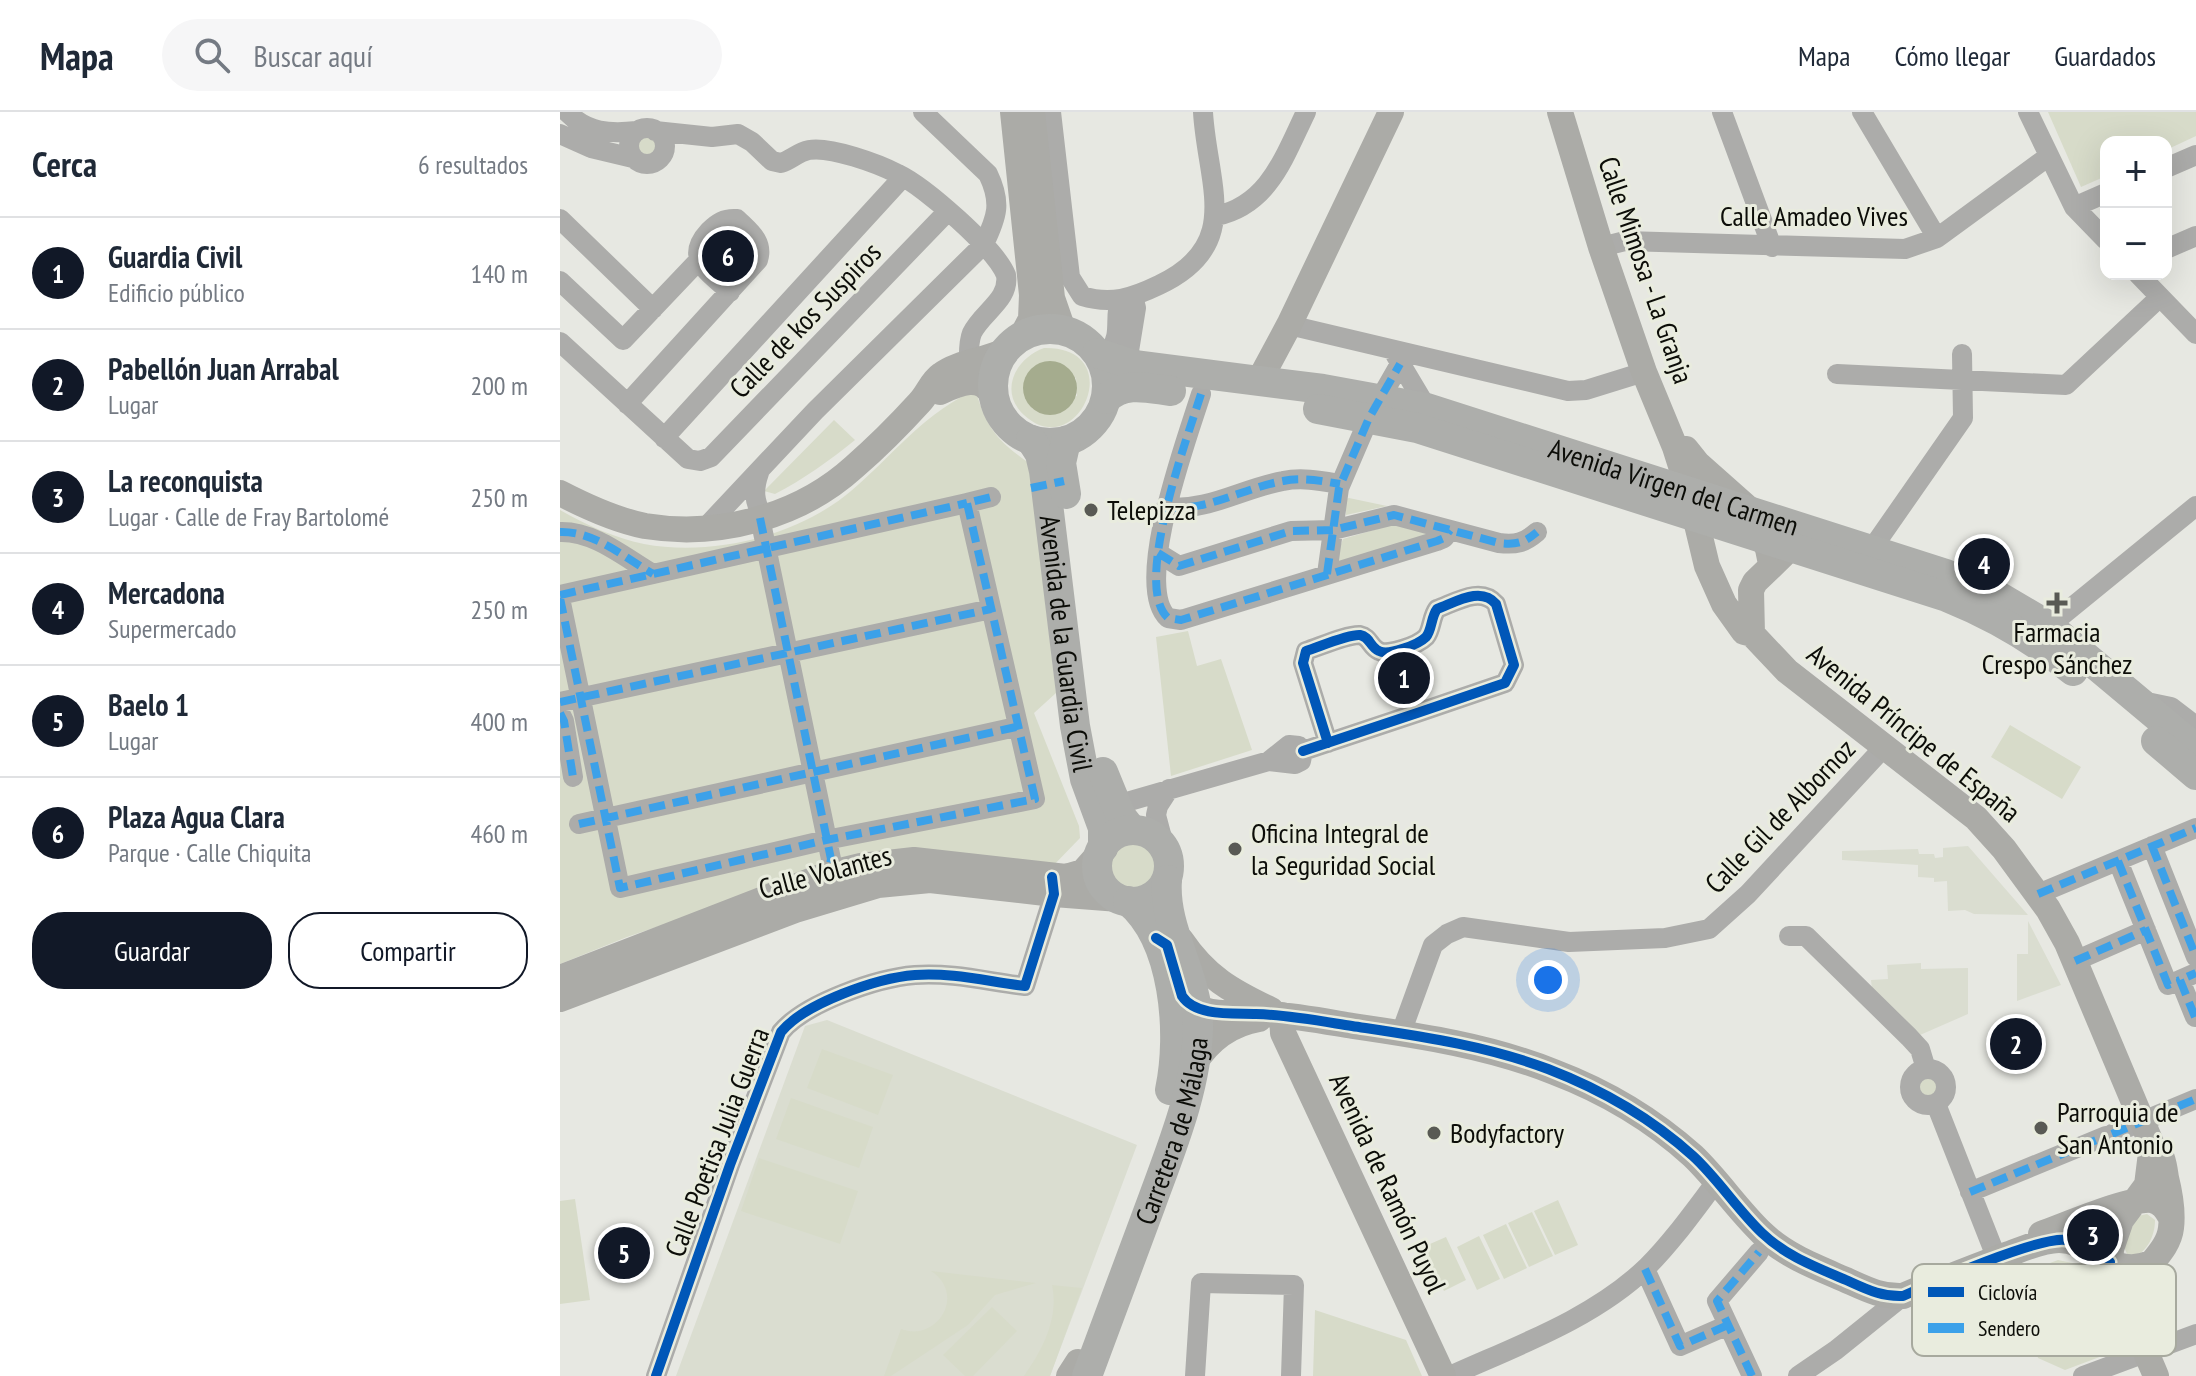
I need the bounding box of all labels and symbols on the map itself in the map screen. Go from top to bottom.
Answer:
street label: Calle Mimosa - La Granja [1590,152,1703,388]
street label: Calle Amadeo Vives [1720,197,1908,234]
pin: 6 [702,226,754,286]
street label: Calle de kos Suspiros [721,234,888,406]
street label: Avenida Virgen del Carmen [1544,429,1803,544]
place label: Telepizza [1107,491,1196,528]
marker: Telepizza [1082,501,1100,519]
street label: Avenida de la Guardia Civil [1032,513,1102,775]
pin: 4 [1958,534,2010,594]
marker: Farmacia Crespo Sánchez [2048,594,2066,612]
place label: Farmacia Crespo Sánchez [1982,613,2132,682]
street label: Avenida Príncipe de España [1800,635,2029,830]
pin: 1 [1378,648,1430,708]
street label: Calle Gil de Albornoz [1696,730,1863,901]
place label: Oficina Integral de la Seguridad Social [1251,814,1436,883]
street label: Calle Volantes [755,836,895,907]
marker: Oficina Integral de la Seguridad Social [1226,840,1244,858]
your location [1528,960,1568,1000]
pin: 2 [1990,1014,2042,1074]
street label: Calle Poetisa Julia Guerra [656,1022,777,1262]
street label: Carretera de Málaga [1126,1036,1216,1230]
street label: Avenida de Ramón Puyol [1321,1067,1456,1299]
place label: Parroquia de San Antonio [2057,1093,2179,1162]
place label: Bodyfactory [1450,1114,1565,1151]
marker: Parroquia de San Antonio [2032,1119,2050,1137]
marker: Bodyfactory [1425,1124,1443,1142]
pin: 3 [2067,1205,2119,1265]
pin: 5 [598,1223,650,1283]
legend [1912,1264,2176,1356]
text: Ciclovía [1978,1278,2037,1306]
text: Sendero [1978,1314,2040,1342]

